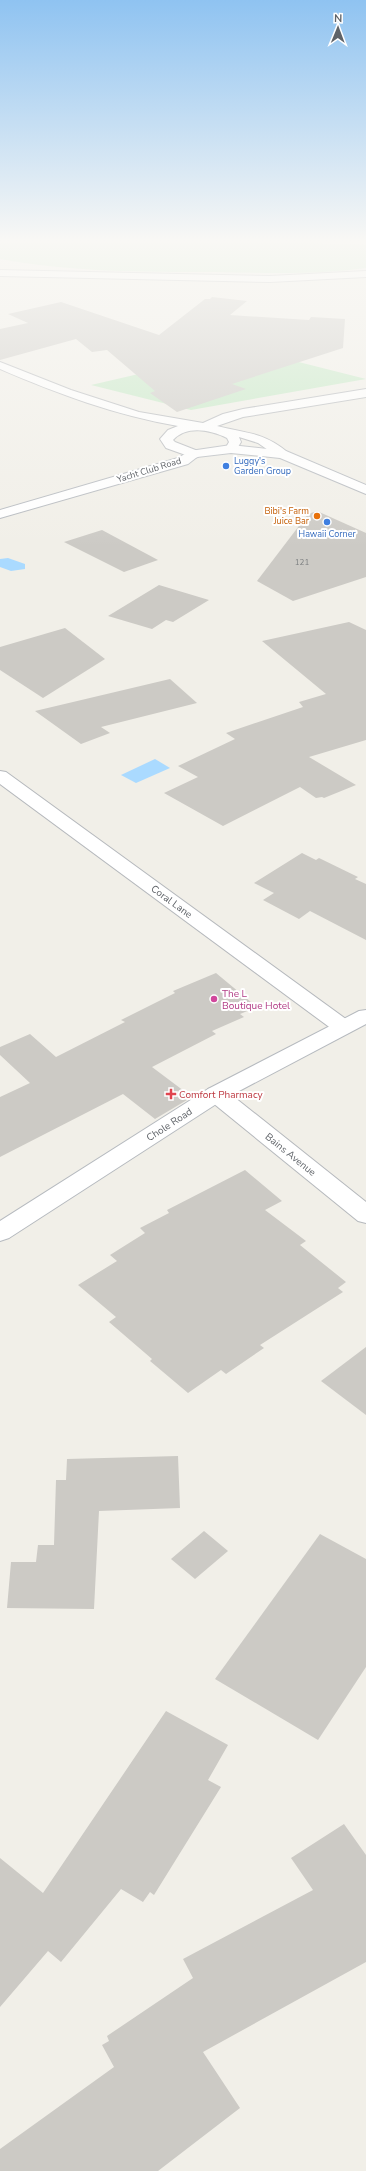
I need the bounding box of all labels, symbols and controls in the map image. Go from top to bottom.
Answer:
north arrow [318,8,358,48]
text: N [334,11,342,26]
street label: Yacht Club Road [115,455,183,486]
place label: Luggy's Garden Group [234,455,291,477]
marker: Luggy's Garden Group [221,461,231,471]
place label: Bibi's Farm Juice Bar [264,505,310,527]
marker: Bibi's Farm Juice Bar [312,511,322,521]
marker: Hawaii Corner [322,517,332,527]
place label: Hawaii Corner [298,528,356,540]
house number: 121 [295,557,309,568]
street label: Coral Lane [148,882,195,922]
place label: The L Boutique Hotel [222,987,290,1013]
marker: The L Boutique Hotel [209,994,219,1004]
place label: Comfort Pharmacy [179,1088,264,1102]
marker: Comfort Pharmacy [166,1089,176,1099]
street label: Chole Road [144,1105,195,1145]
street label: Bains Avenue [262,1130,319,1180]

